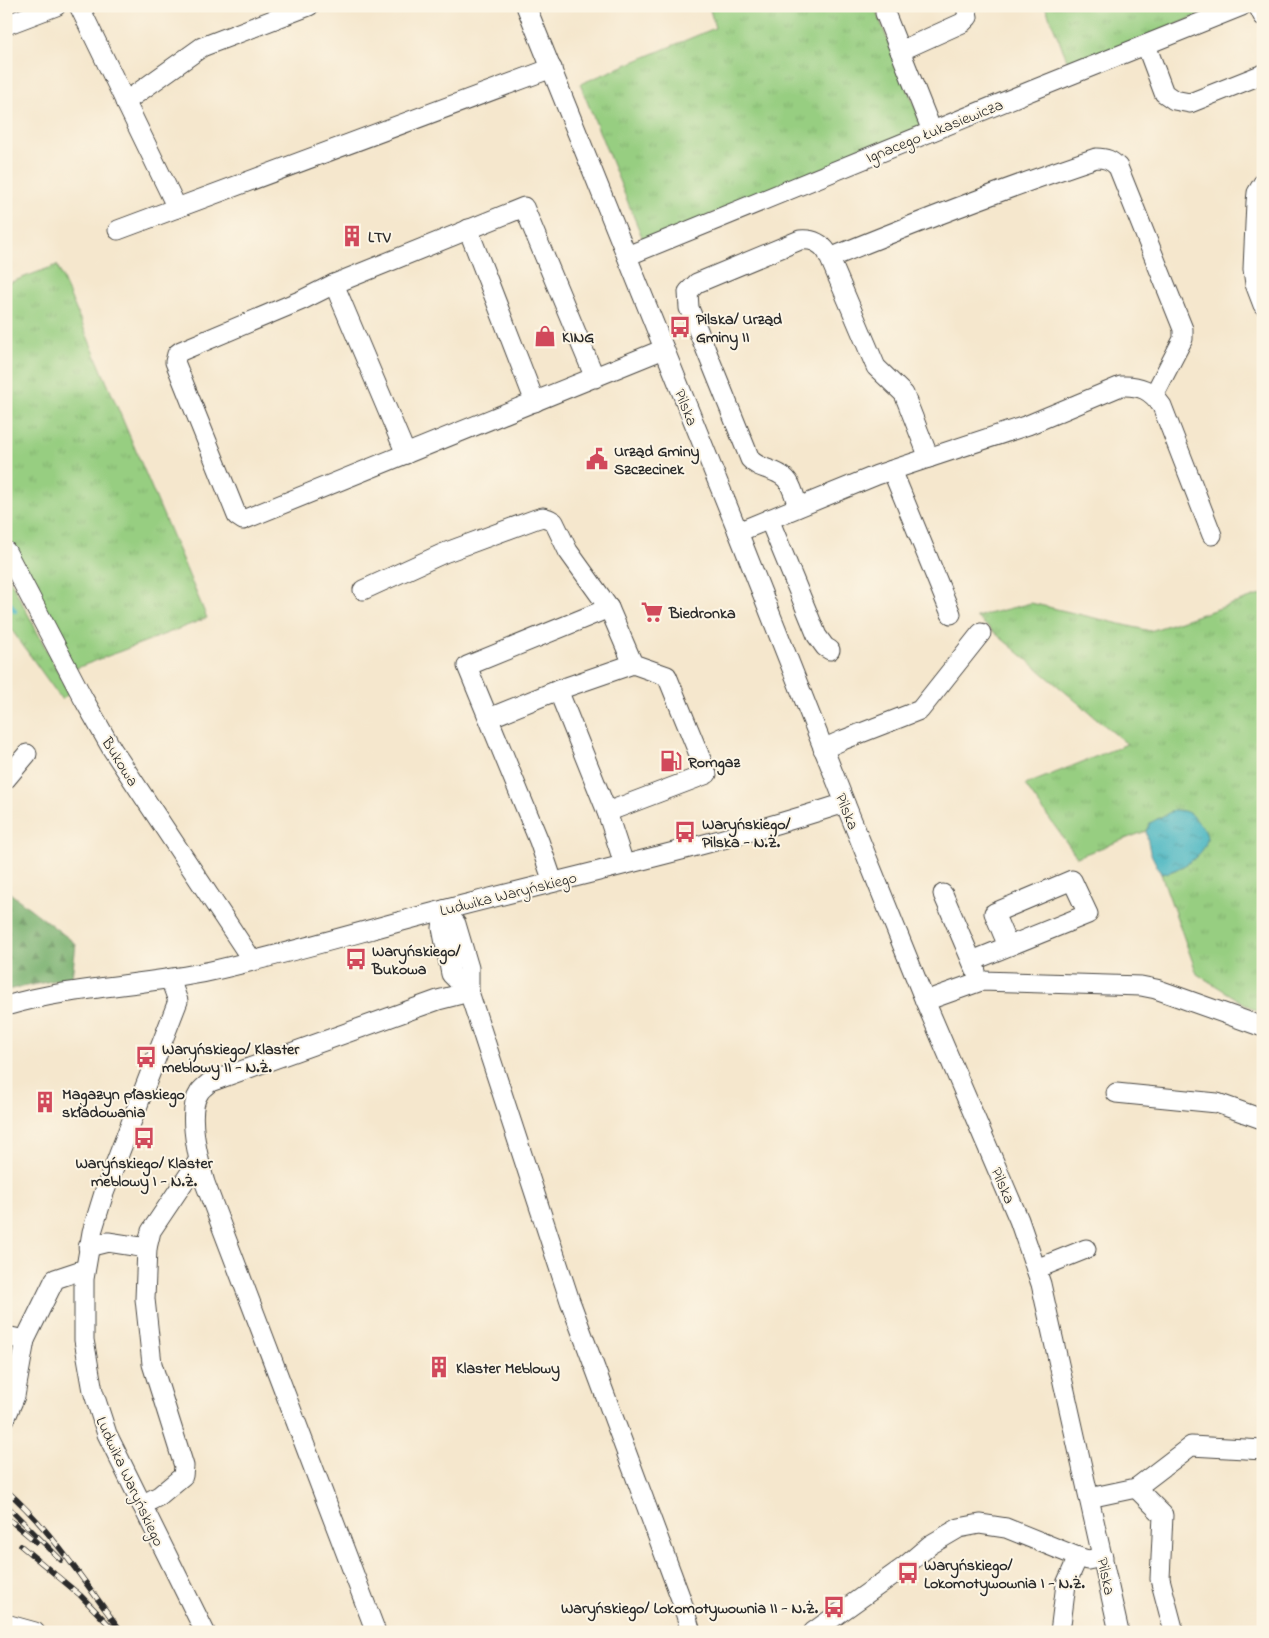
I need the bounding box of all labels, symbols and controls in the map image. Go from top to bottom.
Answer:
street label: Ignacego Łukasiewicza [863,93,1007,170]
building icon: LTV [339,223,365,249]
place label: LTV [368,226,391,250]
place label: Pilska/ Urząd Gminy II [696,308,782,351]
bus stop icon: Pilska/ Urząd Gminy II [667,314,693,340]
shop icon: KING [532,323,558,349]
place label: KING [562,326,594,350]
street label: Pilska [667,386,703,430]
place label: Urząd Gminy Szczecinek [614,440,700,482]
public building icon: Urząd Gminy Szczecinek [584,446,610,472]
supermarket icon: Biedronka [639,599,665,625]
place label: Biedronka [668,602,736,626]
street label: Bukowa [94,732,144,791]
fuel station icon: Romgaz [658,748,684,774]
place label: Romgaz [687,751,741,776]
street label: Pilska [828,790,864,834]
place label: Waryńskiego/ Pilska - N.Ż. [702,813,791,855]
bus stop icon: Waryńskiego/ Pilska - N.Ż. [672,819,698,845]
street label: Ludwika Waryńskiego [437,866,580,924]
place label: Waryńskiego/ Bukowa [371,940,461,982]
bus stop icon: Waryńskiego/ Bukowa [343,946,369,972]
place label: Waryńskiego/ Klaster meblowy II - N.Ż. [162,1038,300,1081]
bus stop icon: Waryńskiego/ Klaster meblowy II - N.Ż. [133,1044,159,1070]
place label: Magazyn płaskiego składowania [62,1083,185,1125]
building icon: Magazyn płaskiego składowania [32,1089,58,1115]
bus stop icon: Waryńskiego/ Klaster meblowy I - N.Ż. [131,1125,157,1151]
place label: Waryńskiego/ Klaster meblowy I - N.Ż. [75,1152,214,1195]
street label: Pilska [984,1164,1021,1208]
building icon: Klaster Meblowy [426,1354,452,1380]
place label: Klaster Meblowy [456,1357,560,1382]
street label: Ludwika Waryńskiego [89,1413,170,1551]
place label: Waryńskiego/ Lokomotywownia I - N.Ż. [924,1554,1086,1597]
street label: Pilska [1089,1555,1121,1597]
bus stop icon: Waryńskiego/ Lokomotywownia I - N.Ż. [895,1560,921,1586]
bus stop icon: Waryńskiego/ Lokomotywownia II - N.Ż. [821,1594,847,1620]
place label: Waryńskiego/ Lokomotywownia II - N.Ż. [561,1597,819,1622]

